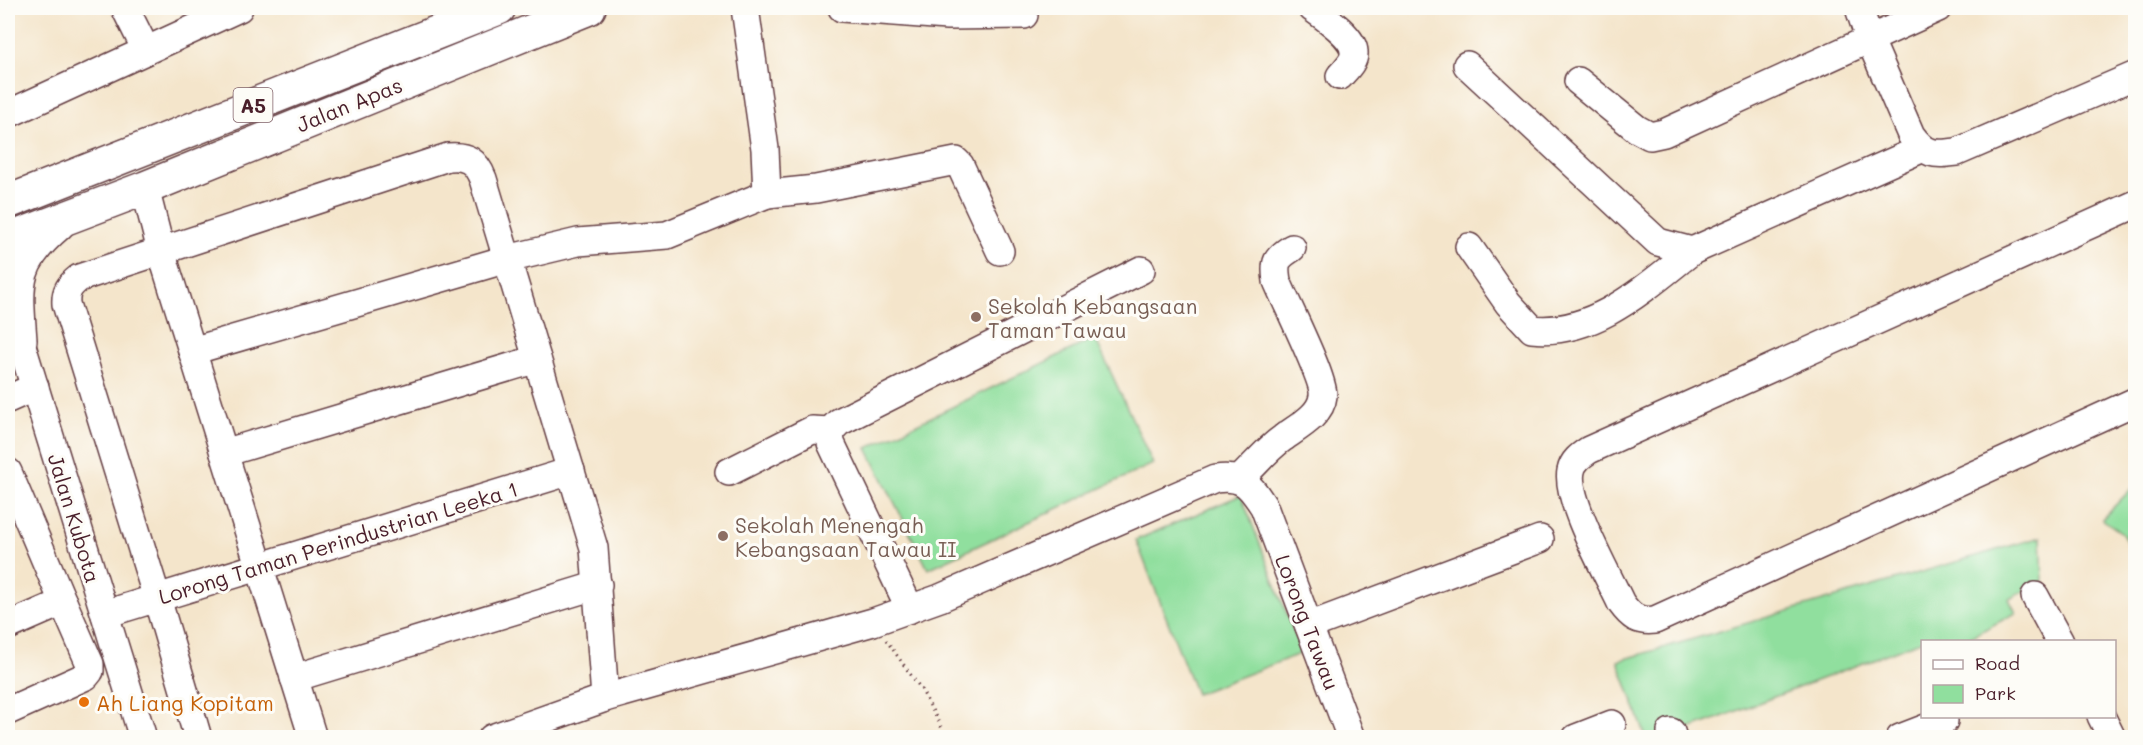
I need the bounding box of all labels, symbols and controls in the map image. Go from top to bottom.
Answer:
street label: Jalan Apas [292,70,406,138]
road number: A5 [234,88,272,122]
place label: Sekolah Kebangsaan Taman Tawau [988,292,1197,343]
marker: Sekolah Kebangsaan Taman Tawau [969,310,983,324]
street label: Jalan Kubota [43,450,107,586]
street label: Lorong Taman Perindustrian Leeka 1 [155,474,521,610]
place label: Sekolah Menengah Kebangsaan Tawau II [735,511,957,562]
marker: Sekolah Menengah Kebangsaan Tawau II [716,529,730,543]
street label: Lorong Tawau [1270,551,1346,693]
legend [1921,640,2116,718]
text: Road [1975,651,2020,675]
text: Park [1975,681,2016,705]
place label: Ah Liang Kopitam [96,689,274,716]
marker: Ah Liang Kopitam [77,695,91,709]

